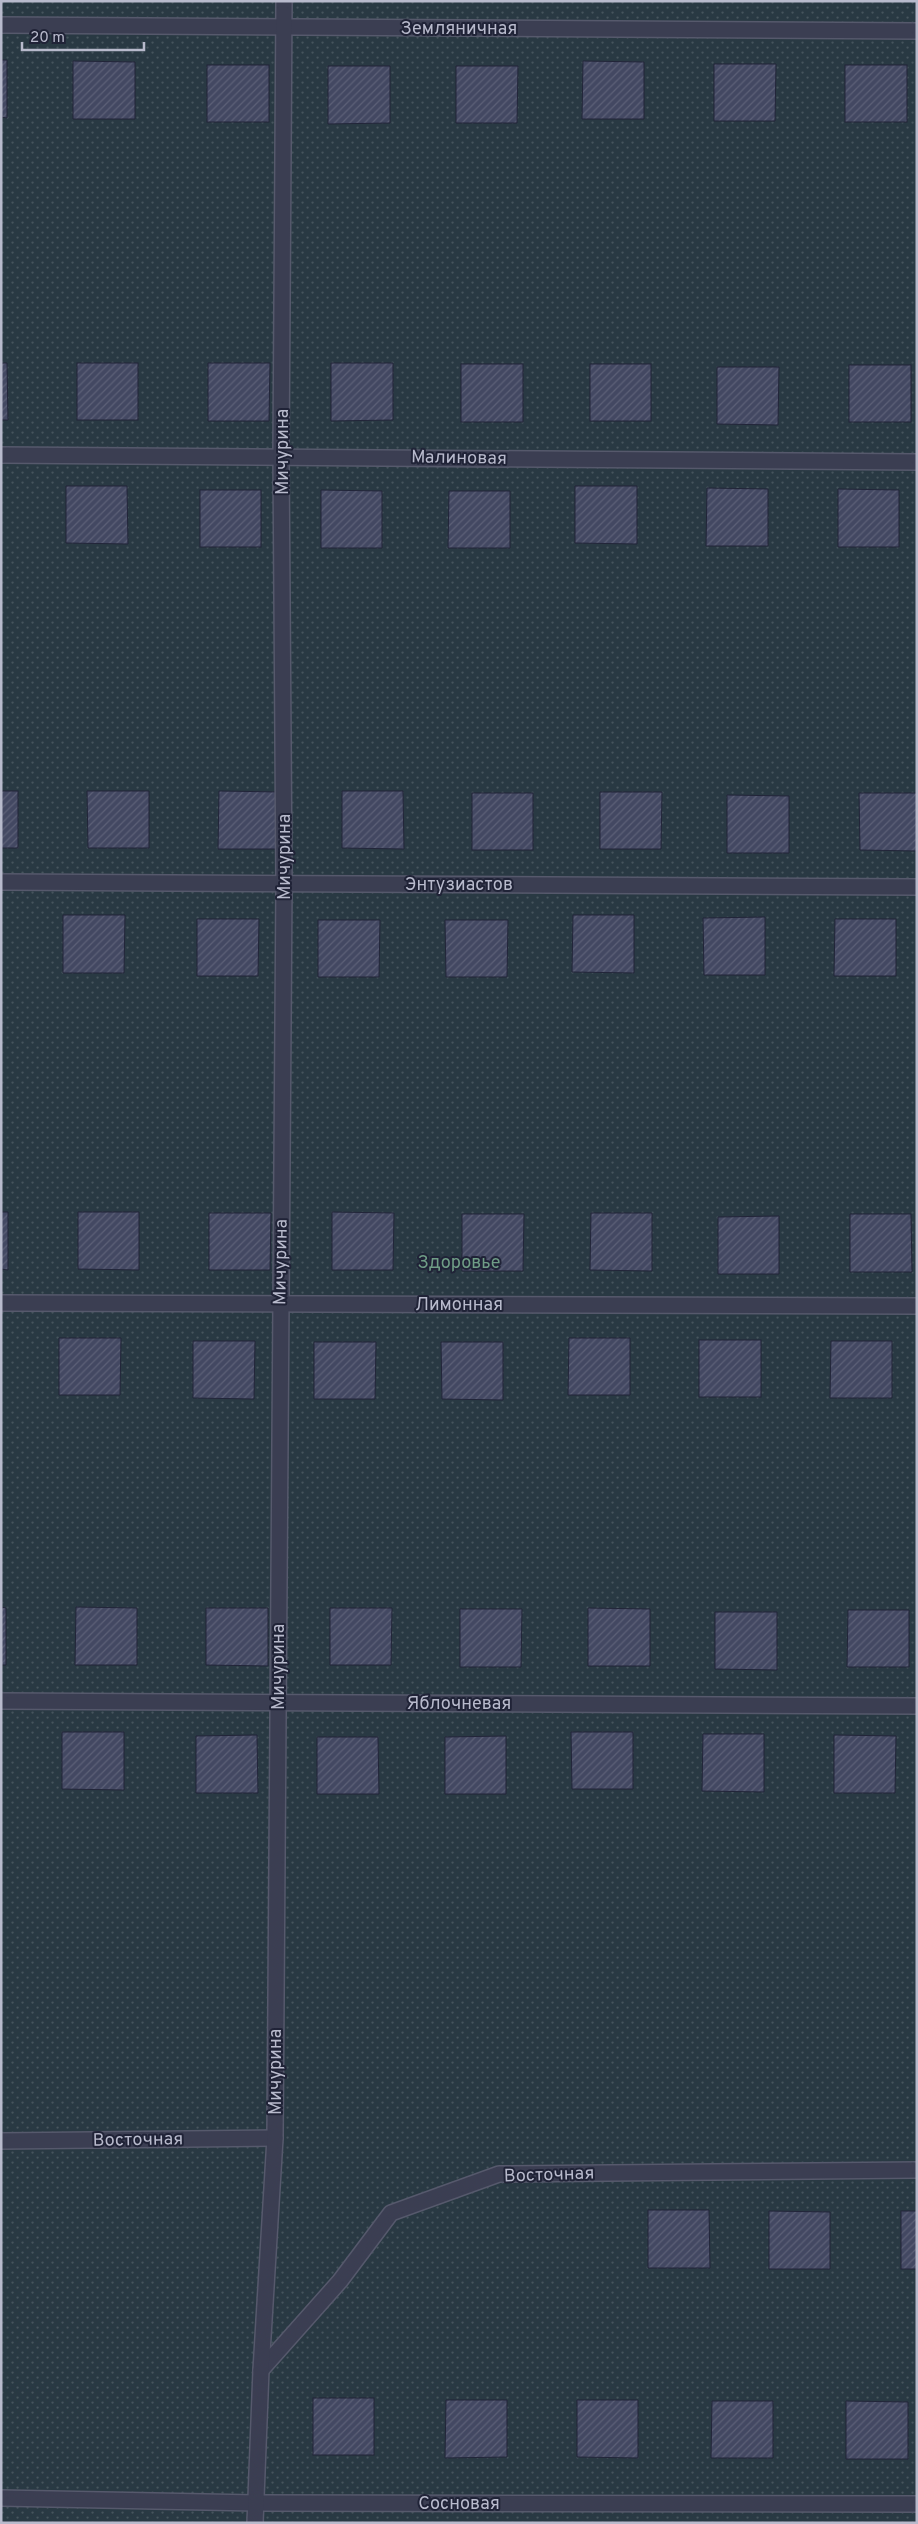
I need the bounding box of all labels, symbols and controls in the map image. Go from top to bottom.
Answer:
street label: Земляничная [401,18,517,41]
scale bar [22,20,145,52]
text: 20 m [30,29,65,48]
street label: Мичурина [272,409,295,495]
street label: Малиновая [411,446,507,471]
street label: Мичурина [274,814,297,900]
street label: Энтузиастов [405,874,513,897]
street label: Мичурина [269,1219,294,1305]
park label: Здоровье [417,1252,501,1275]
street label: Лимонная [415,1294,503,1317]
street label: Мичурина [268,1624,291,1710]
street label: Яблочневая [407,1693,511,1716]
street label: Мичурина [265,2029,288,2115]
street label: Восточная [93,2128,183,2153]
street label: Восточная [503,2162,595,2189]
street label: Сосновая [418,2493,500,2516]

